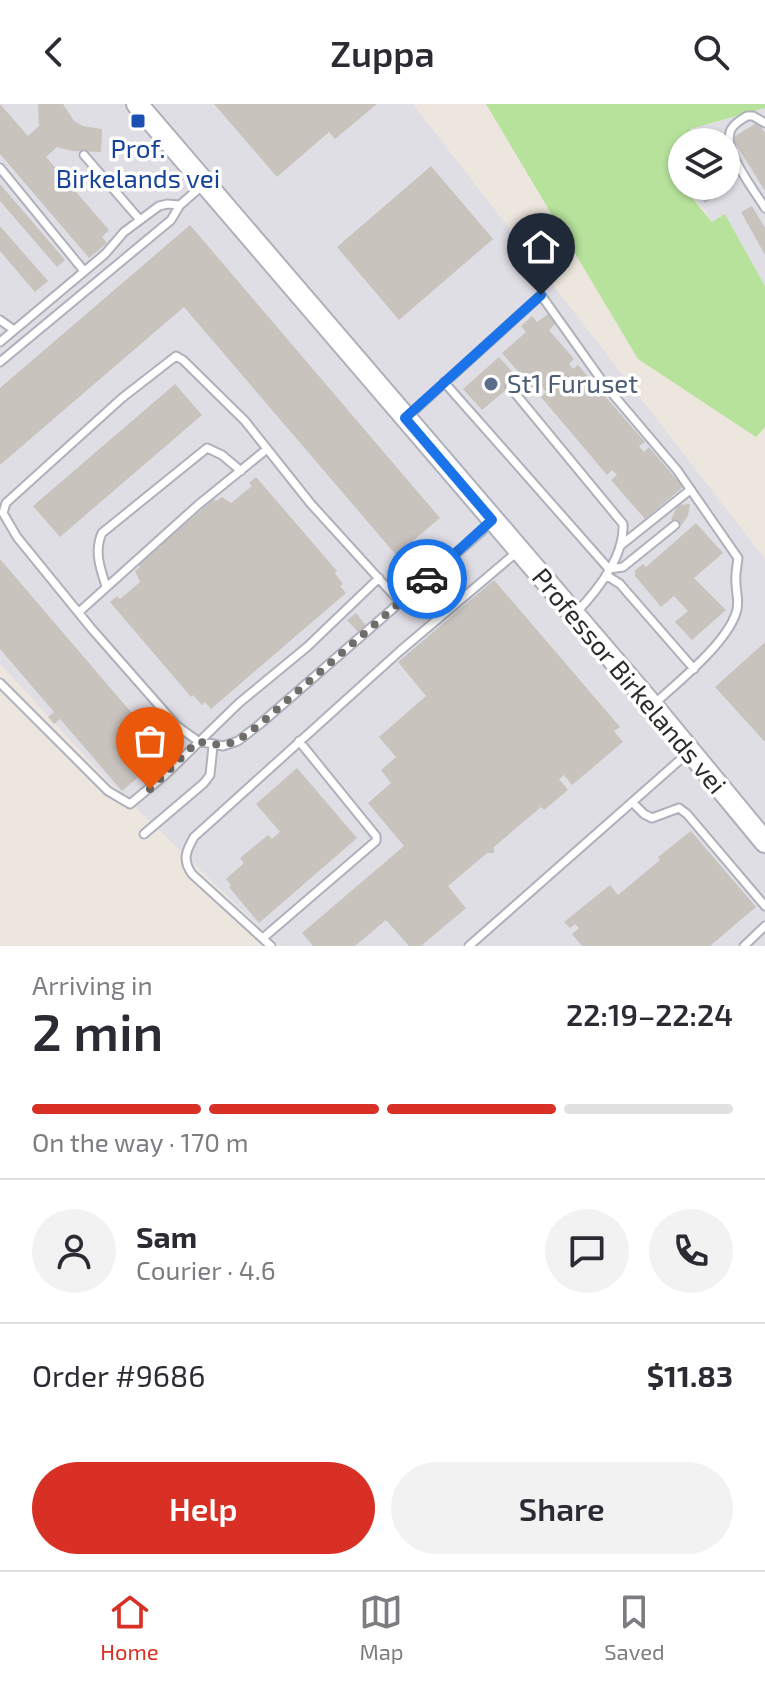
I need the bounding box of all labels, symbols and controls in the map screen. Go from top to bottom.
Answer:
icon: back [32,30,76,74]
icon: search [689,30,733,74]
text: Zuppa [330,31,435,74]
marker: Prof. Birkelands vei [129,112,147,130]
map controls [668,128,740,200]
button: layers [668,128,740,200]
place label: Prof. Birkelands vei [56,132,220,193]
pin [507,213,575,295]
icon: home [519,225,563,269]
place label: St1 Furuset [507,367,638,398]
marker: St1 Furuset [482,375,500,393]
courier [387,539,467,619]
icon: car [405,557,449,601]
street label: Professor Birkelands vei [527,561,734,799]
pin [116,707,184,789]
icon: bag [128,719,172,763]
text: Arriving in [32,969,153,1000]
text: 22:19–22:24 [566,996,733,1032]
text: 2 min [32,999,163,1061]
text: On the way · 170 m [32,1126,249,1157]
button: person [32,1209,116,1293]
button: chat [545,1209,629,1293]
button: phone [649,1209,733,1293]
text: Sam [136,1218,197,1254]
text: Courier · 4.6 [136,1254,276,1285]
text: Order #9686 [32,1357,205,1393]
text: $11.83 [647,1357,733,1393]
button: Help [32,1462,375,1554]
button: Share [391,1462,733,1554]
tab: Home [100,1590,159,1664]
tab: Map [359,1590,404,1664]
tab: Saved [604,1590,665,1664]

